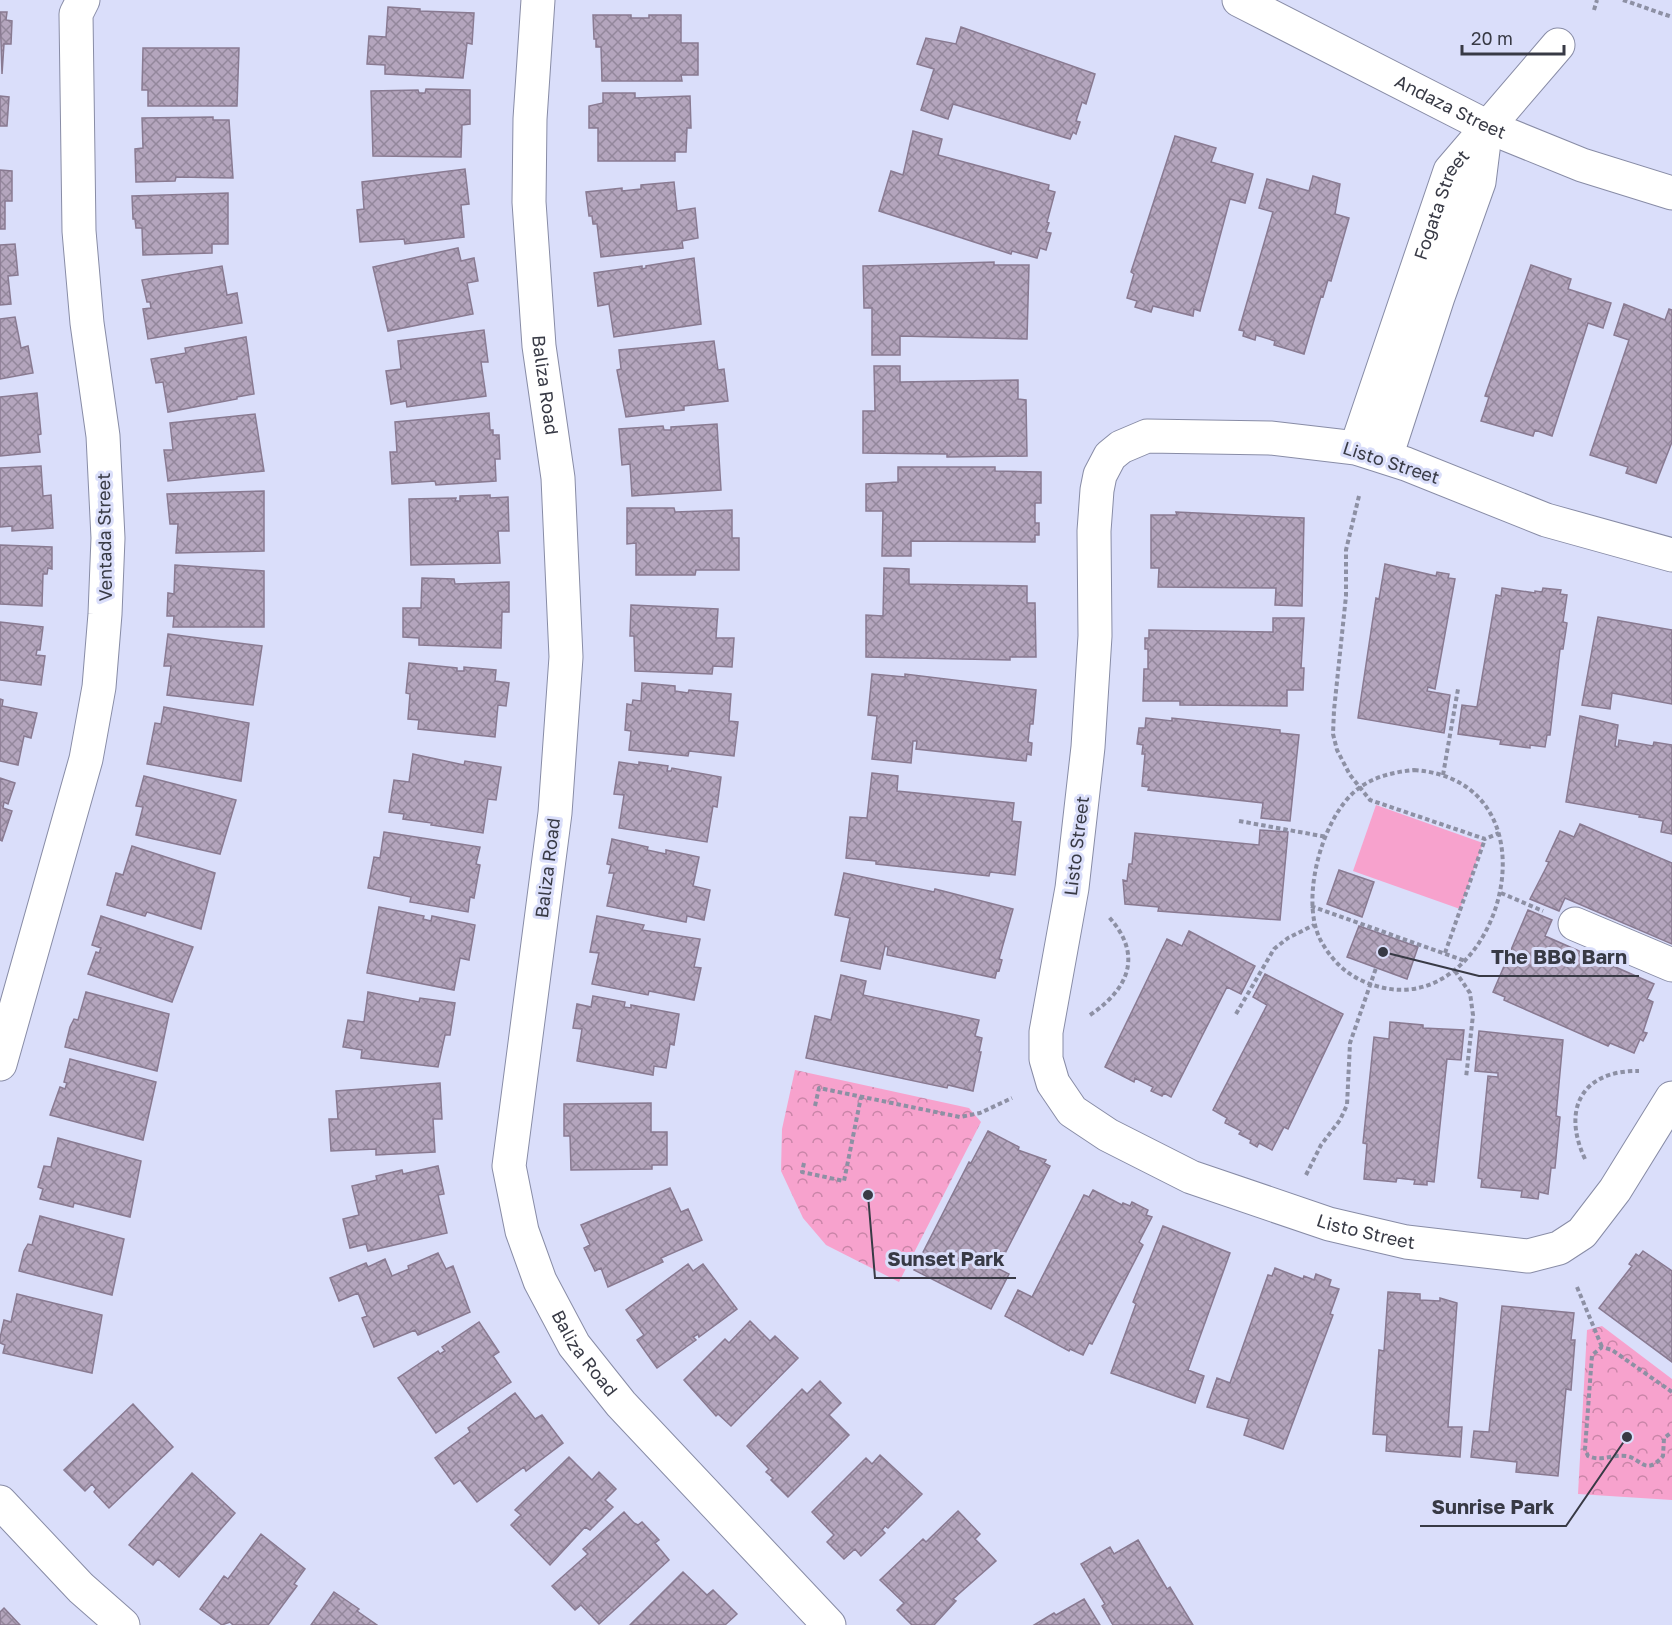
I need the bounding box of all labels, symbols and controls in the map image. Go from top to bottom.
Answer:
scale bar [1462,18,1564,56]
text: 20 m [1471,27,1513,49]
street label: Andaza Street [1391,69,1510,143]
street label: Fogata Street [1409,145,1473,263]
street label: Baliza Road [528,334,564,436]
street label: Listo Street [1340,436,1442,488]
street label: Ventada Street [92,472,116,602]
street label: Listo Street [1059,795,1093,897]
street label: Baliza Road [530,817,564,919]
callout: The BBQ Barn [1479,938,1639,976]
text: The BBQ Barn [1491,944,1627,968]
street label: Listo Street [1314,1209,1416,1253]
callout: Sunset Park [875,1240,1016,1278]
text: Sunset Park [887,1246,1005,1270]
street label: Baliza Road [547,1306,623,1400]
callout: Sunrise Park [1420,1488,1566,1526]
text: Sunrise Park [1432,1494,1555,1518]

